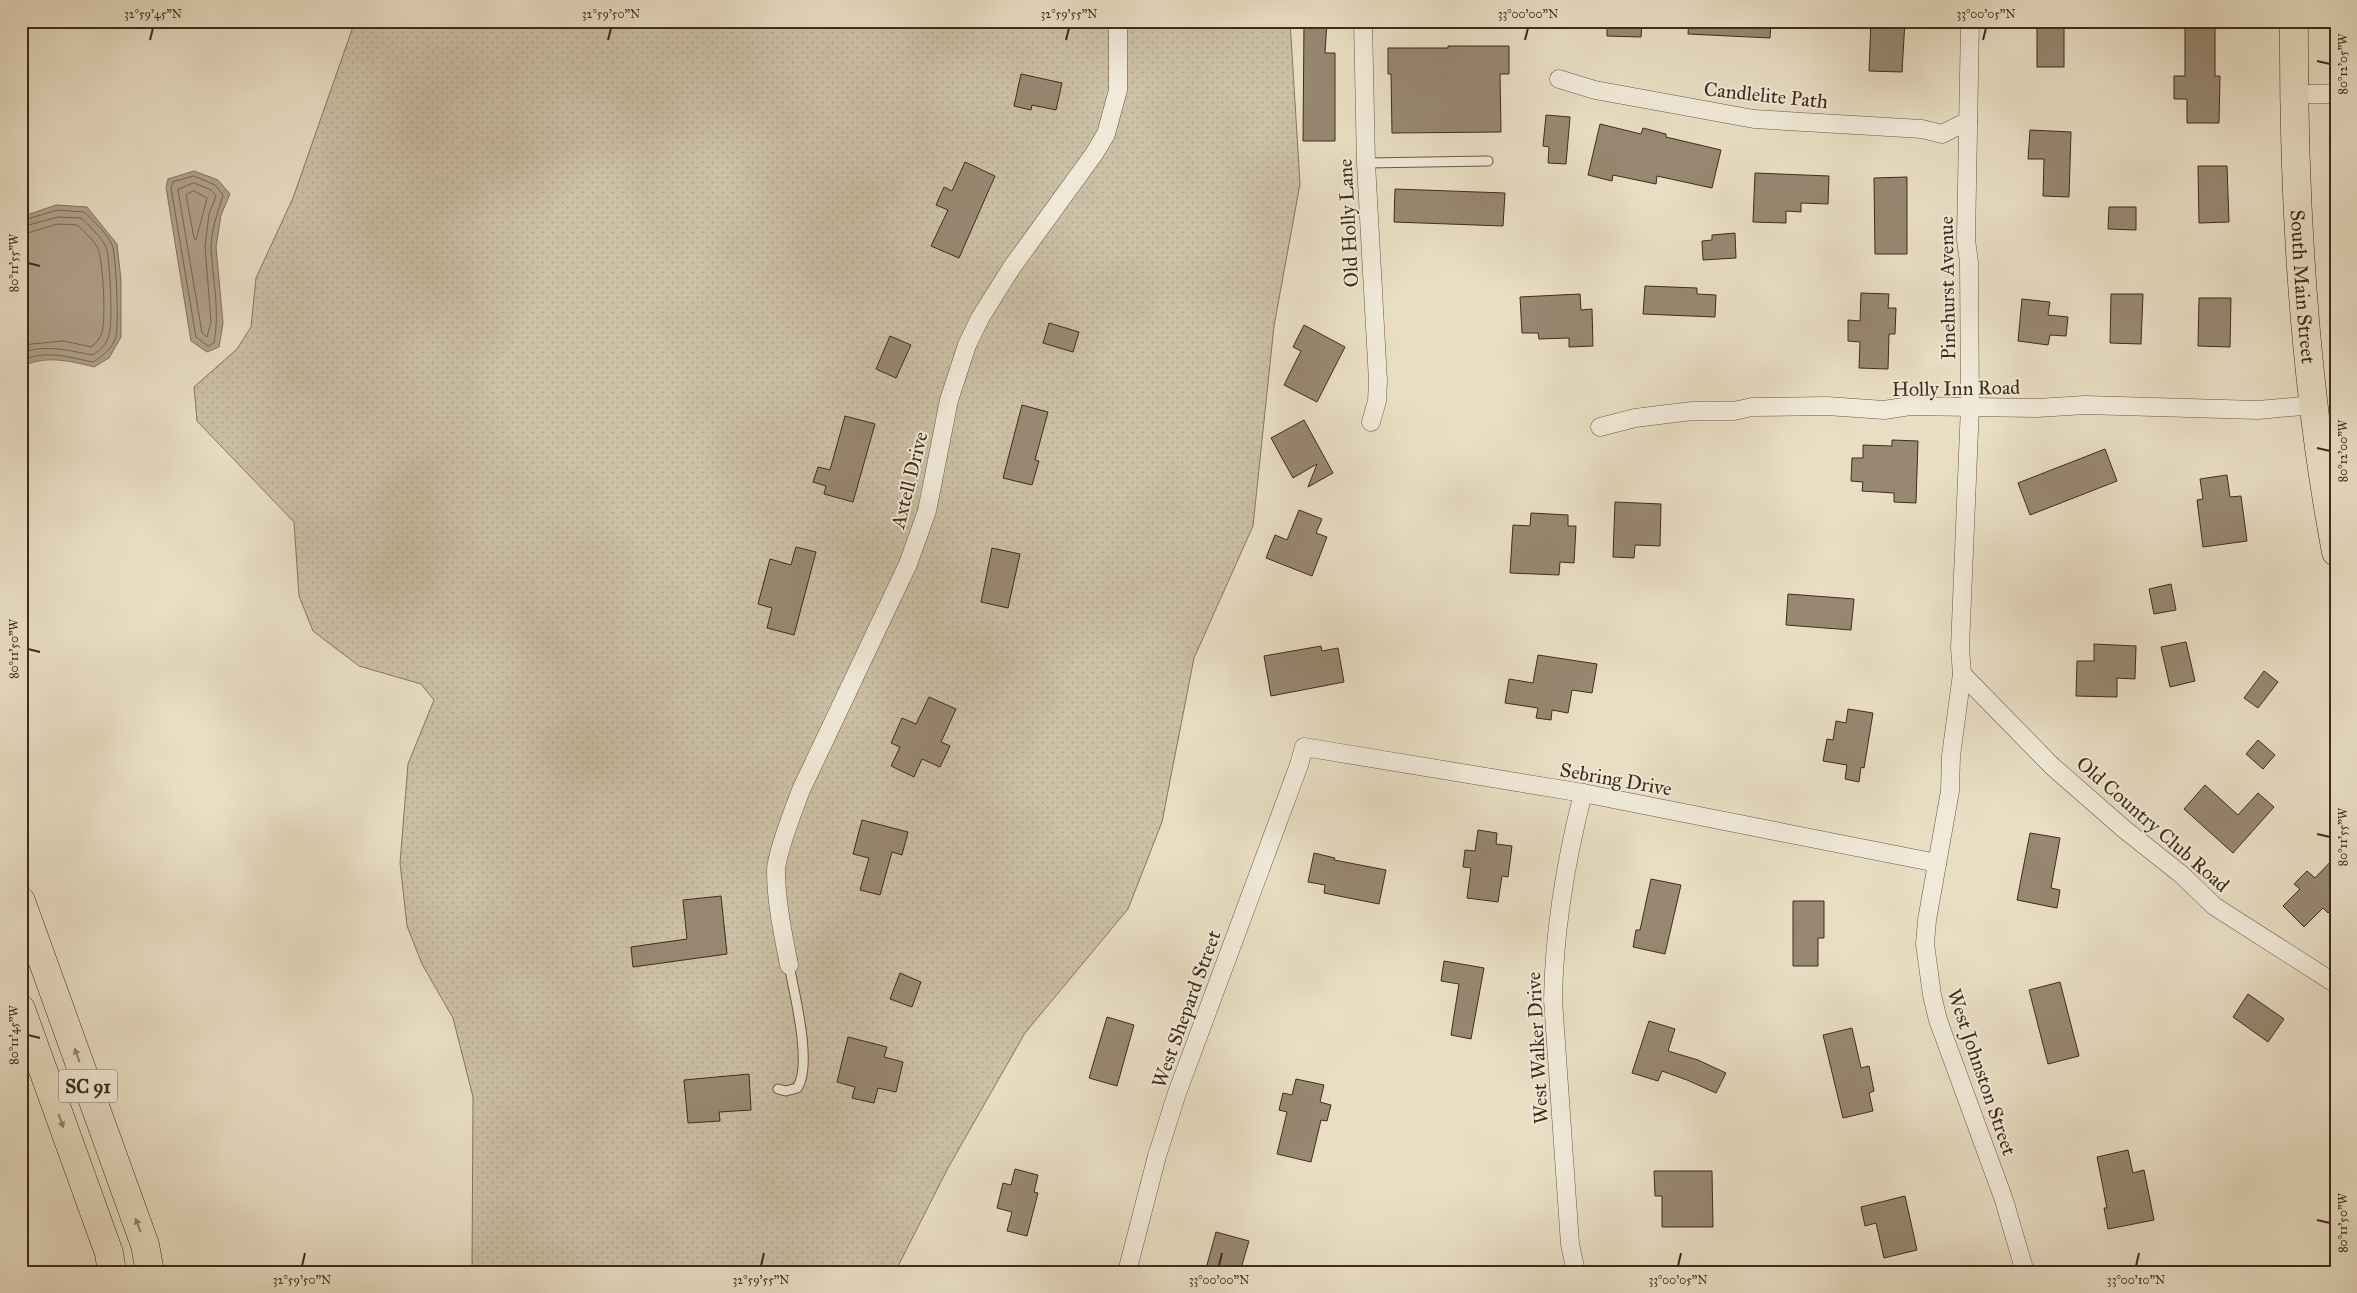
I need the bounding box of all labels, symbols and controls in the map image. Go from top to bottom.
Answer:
text: 32°59'45"N [124,7,182,21]
text: 32°59'50"N [582,7,640,21]
text: 32°59'55"N [1041,7,1098,21]
text: 33°00'00"N [1498,7,1558,21]
text: 33°00'05"N [1956,7,2016,21]
text: 80°12'05"W [2336,33,2350,94]
street label: Candlelite Path [1703,77,1829,113]
street label: Old Holly Lane [1333,158,1363,288]
street label: South Main Street [2286,209,2321,365]
street label: Pinehurst Avenue [1934,216,1960,360]
text: 80°11'55"W [7,233,21,292]
street label: Holly Inn Road [1892,375,2020,401]
text: 80°12'00"W [2336,419,2350,482]
street label: Axtell Drive [885,429,933,532]
text: 80°11'50"W [7,619,21,679]
street label: Old Country Club Road [2072,751,2234,897]
street label: Sebring Drive [1558,757,1674,802]
text: 80°11'55"W [2336,807,2350,866]
street label: West Shepard Street [1146,927,1226,1091]
street label: West Walker Drive [1521,971,1553,1125]
street label: West Johnston Street [1941,986,2022,1159]
text: 80°11'45"W [7,1005,21,1065]
one-way arrow [73,1048,80,1063]
road number: SC 91 [59,1070,117,1102]
one-way arrow [57,1114,65,1129]
text: 80°11'50"W [2336,1193,2350,1253]
one-way arrow [134,1217,141,1232]
text: 32°59'50"N [273,1273,331,1287]
text: 32°59'55"N [733,1273,790,1287]
text: 33°00'00"N [1189,1273,1249,1287]
text: 33°00'05"N [1648,1273,1708,1287]
text: 33°00'10"N [2107,1273,2165,1287]

